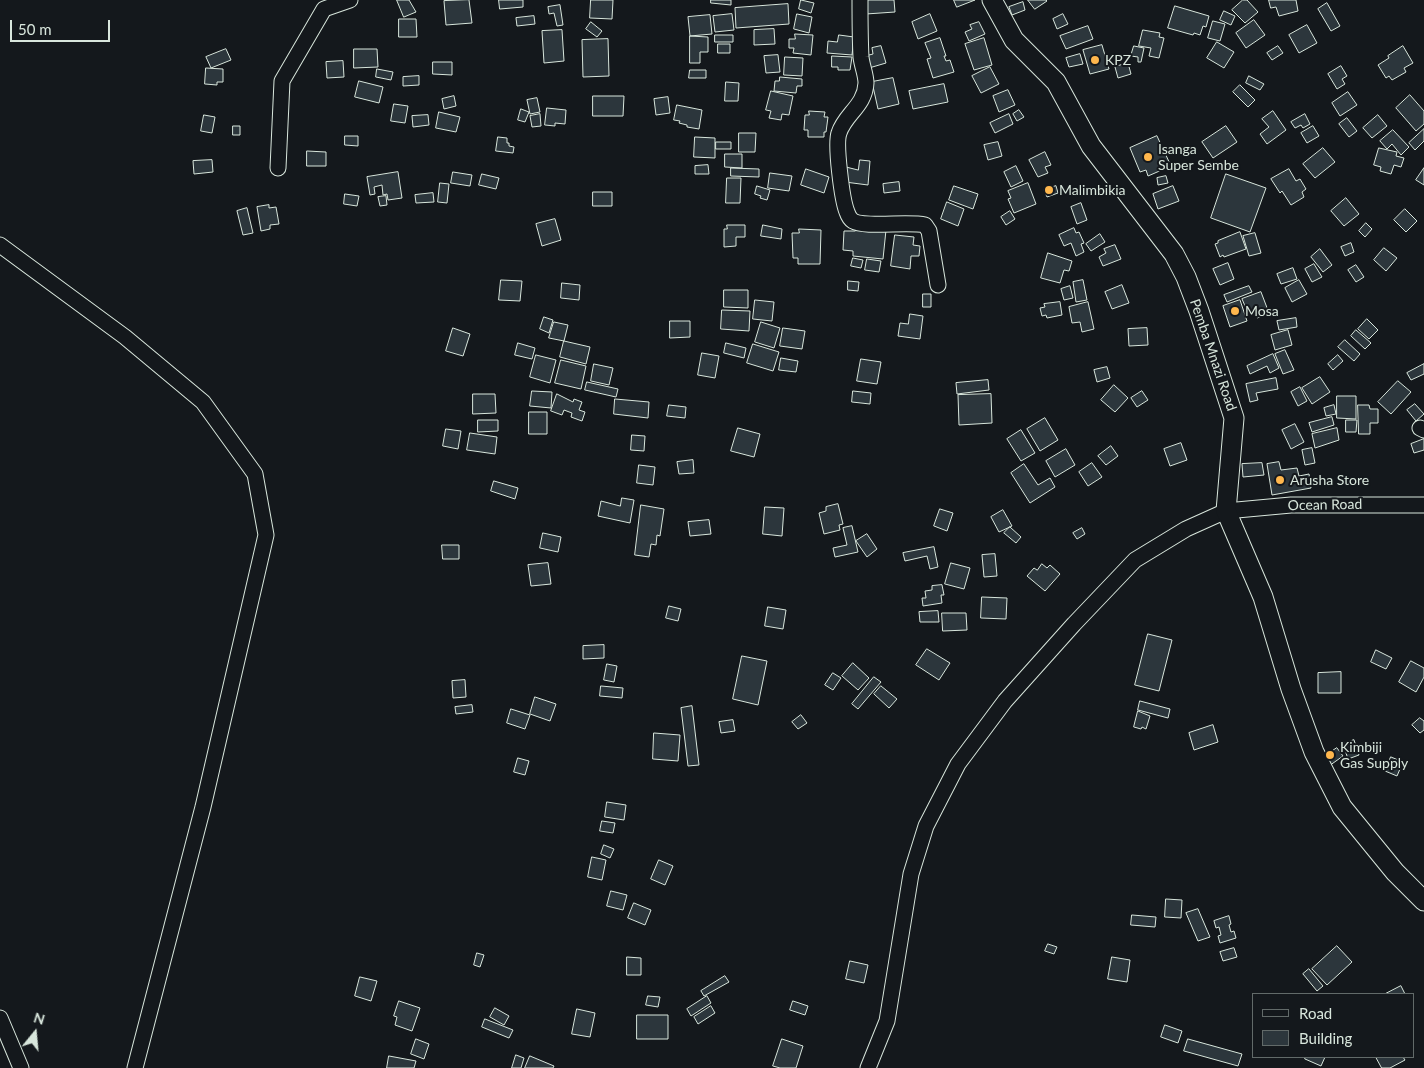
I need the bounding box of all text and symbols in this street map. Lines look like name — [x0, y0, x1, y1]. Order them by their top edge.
scale bar — [12, 10, 112, 42]
text: 50 m — [18, 20, 52, 38]
place label: KPZ — [1105, 52, 1131, 68]
marker: KPZ — [1089, 54, 1101, 66]
place label: Isanga Super Sembe — [1158, 141, 1239, 174]
marker: Isanga Super Sembe — [1142, 151, 1154, 163]
place label: Malimbikia — [1059, 182, 1126, 198]
marker: Malimbikia — [1043, 184, 1055, 196]
street label: Pemba Mnazi Road — [1186, 297, 1240, 413]
place label: Mosa — [1245, 303, 1279, 319]
marker: Mosa — [1229, 305, 1241, 317]
place label: Arusha Store — [1290, 472, 1369, 488]
marker: Arusha Store — [1274, 474, 1286, 486]
street label: Ocean Road — [1288, 496, 1362, 514]
place label: Kimbiji Gas Supply — [1340, 739, 1408, 772]
marker: Kimbiji Gas Supply — [1324, 749, 1336, 761]
legend — [1252, 993, 1414, 1058]
text: Road — [1299, 1004, 1332, 1022]
north arrow — [10, 1008, 60, 1058]
text: N — [32, 1008, 47, 1028]
text: Building — [1299, 1029, 1352, 1047]

